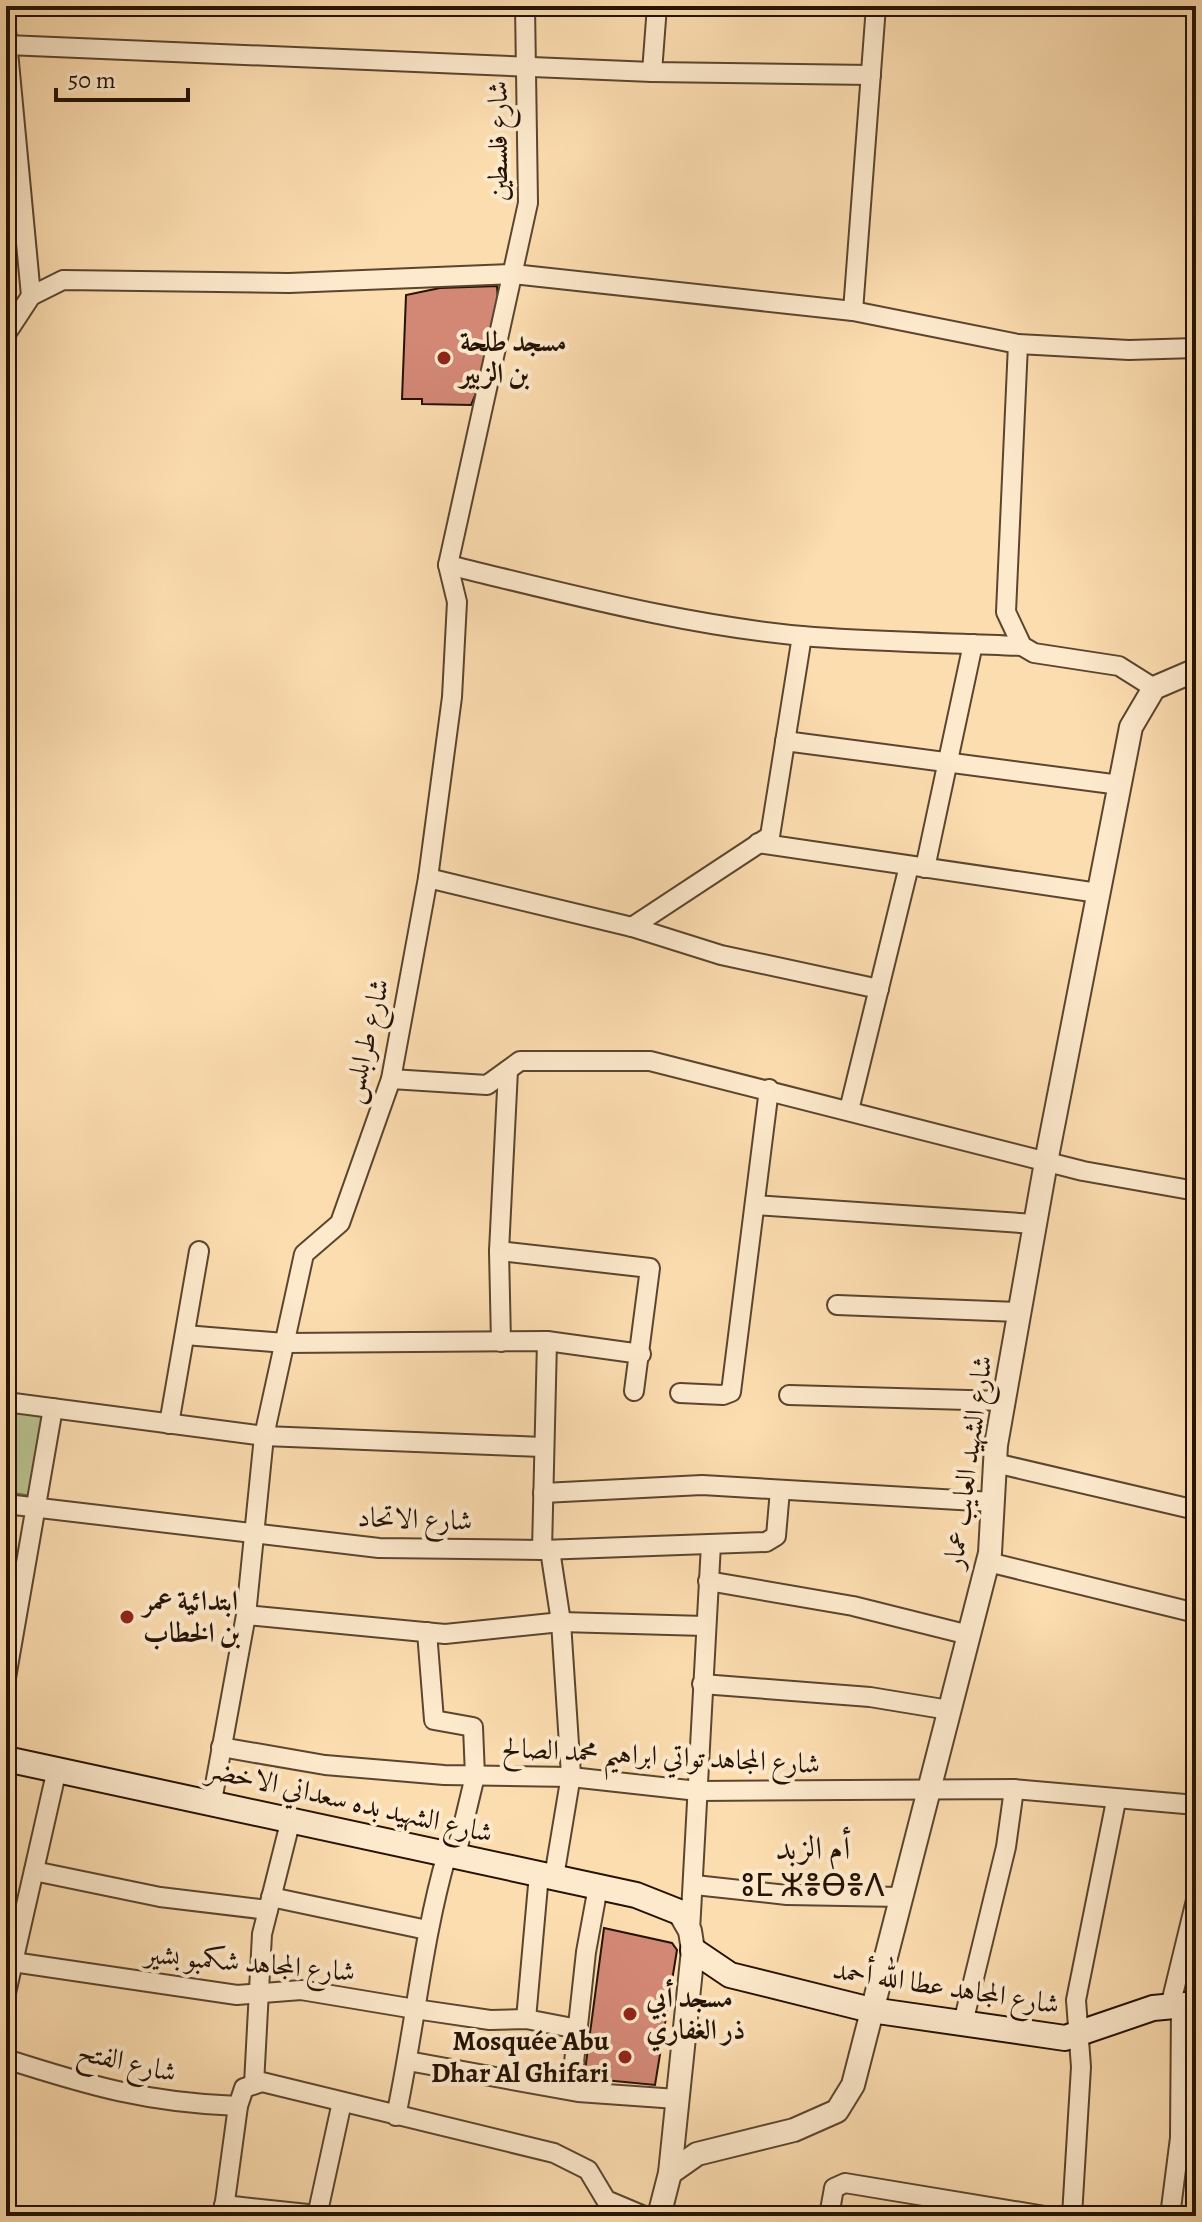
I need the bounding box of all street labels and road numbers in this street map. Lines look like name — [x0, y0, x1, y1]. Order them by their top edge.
street label: شارع فلسطين — [479, 81, 521, 201]
street label: شارع طرابلس — [333, 975, 403, 1108]
street label: شارع الشهيد العايب عمار — [934, 1353, 1006, 1574]
street label: شارع الاتحاد — [357, 1498, 473, 1544]
street label: شارع المجاهد تواتي ابراهيم محمد الصالح — [501, 1729, 821, 1791]
street label: شارع الشهيد بده سعداني الاخضر — [200, 1749, 497, 1856]
street label: شارع المجاهد شكمبو بشير — [140, 1935, 357, 1995]
street label: شارع المجاهد عطا الله أحمد — [829, 1947, 1063, 2028]
street label: شارع الفتح — [73, 2032, 180, 2097]

